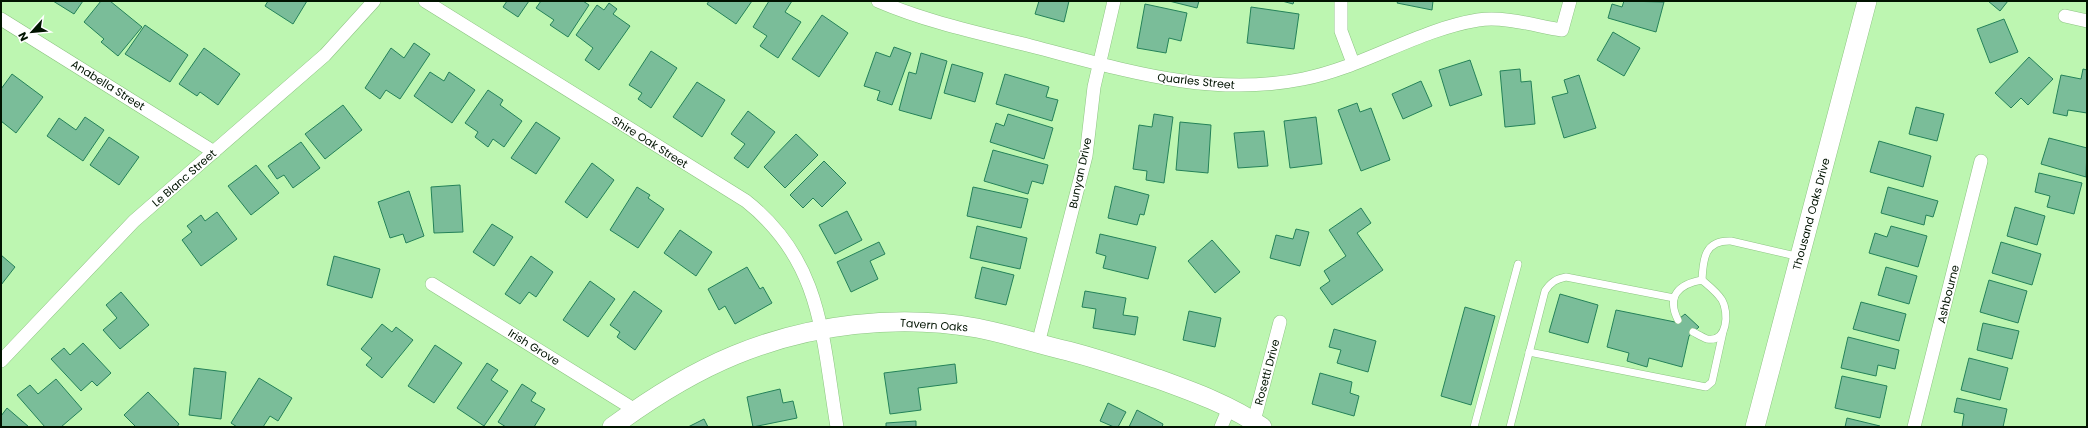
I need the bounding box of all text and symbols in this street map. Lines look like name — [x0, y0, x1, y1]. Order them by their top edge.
north arrow — [12, 12, 52, 52]
text: N — [14, 29, 32, 44]
street label: Anabella Street — [68, 56, 148, 114]
street label: Quarles Street — [1157, 69, 1235, 93]
street label: Shire Oak Street — [609, 112, 691, 172]
street label: Bunyan Drive — [1065, 136, 1095, 210]
street label: Le Blanc Street — [148, 146, 220, 210]
street label: Thousand Oaks Drive — [1788, 156, 1834, 272]
street label: Ashbourne — [1933, 263, 1963, 325]
street label: Tavern Oaks — [900, 315, 969, 335]
street label: Irish Grove — [505, 325, 563, 369]
street label: Rosetti Drive — [1251, 337, 1284, 407]

